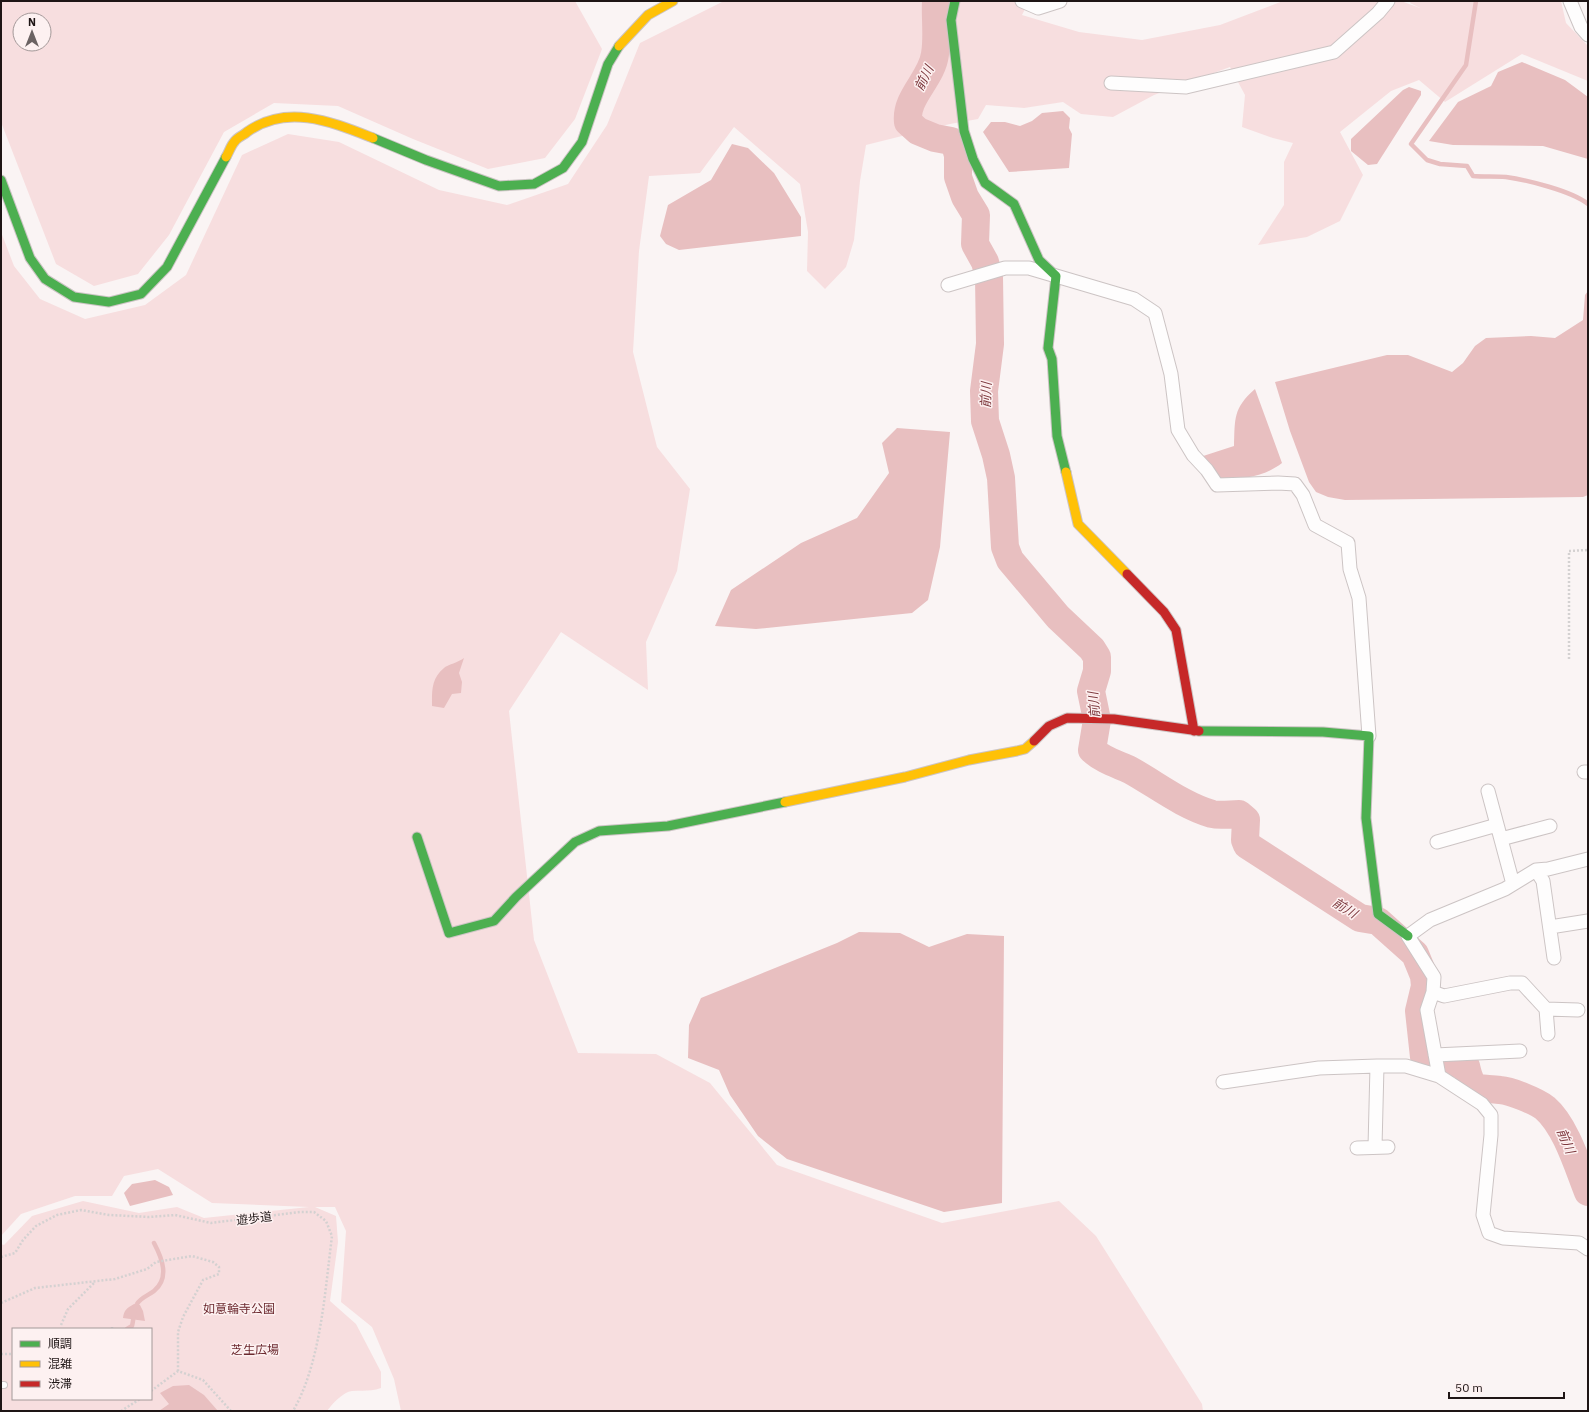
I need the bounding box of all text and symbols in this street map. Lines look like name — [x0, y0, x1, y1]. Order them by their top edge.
north arrow — [12, 12, 52, 52]
text: N — [28, 15, 36, 29]
water label: 前川 — [911, 61, 938, 93]
water label: 前川 — [977, 380, 995, 408]
water label: 前川 — [1084, 689, 1104, 719]
water label: 前川 — [1329, 894, 1362, 923]
water label: 前川 — [1553, 1126, 1580, 1158]
street label: 遊歩道 — [235, 1208, 273, 1228]
park label: 如意輪寺公園 — [203, 1301, 275, 1316]
legend — [12, 1328, 152, 1400]
text: 順調 — [48, 1336, 72, 1351]
park label: 芝生広場 — [231, 1342, 279, 1357]
text: 混雑 — [48, 1356, 72, 1371]
scale bar — [1449, 1374, 1564, 1400]
text: 渋滞 — [48, 1376, 72, 1391]
text: 50 m — [1455, 1380, 1483, 1395]

